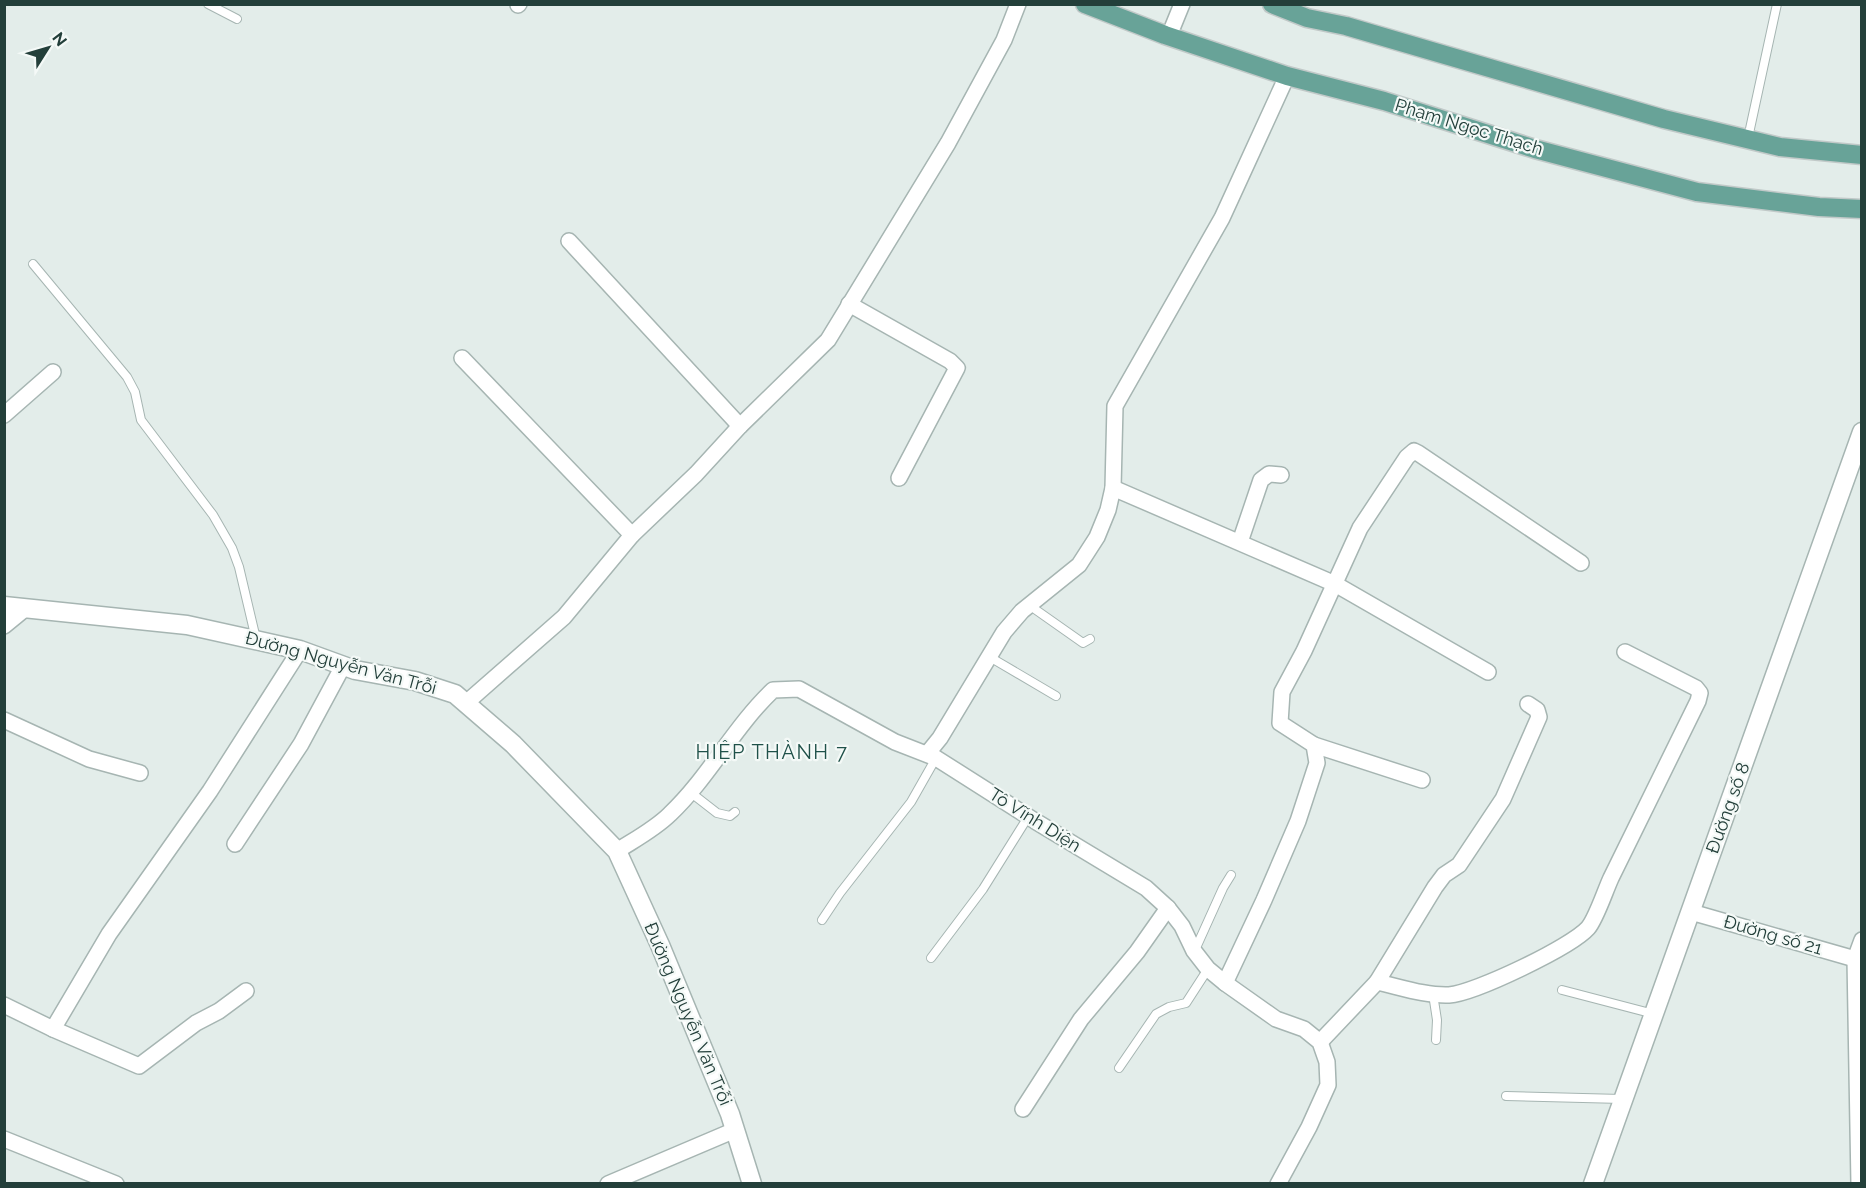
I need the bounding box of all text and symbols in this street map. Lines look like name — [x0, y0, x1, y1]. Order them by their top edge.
north arrow — [18, 18, 78, 78]
text: N — [48, 29, 71, 50]
street label: Phạm Ngọc Thạch — [1393, 94, 1546, 159]
street label: Đường Nguyễn Văn Trỗi — [243, 627, 439, 698]
district label: HIỆP THÀNH 7 — [696, 740, 848, 764]
street label: Đường số 8 — [1701, 759, 1754, 856]
street label: Tô Vĩnh Diện — [986, 783, 1085, 856]
street label: Đường số 21 — [1721, 910, 1825, 959]
street label: Đường Nguyễn Văn Trỗi — [640, 919, 737, 1109]

